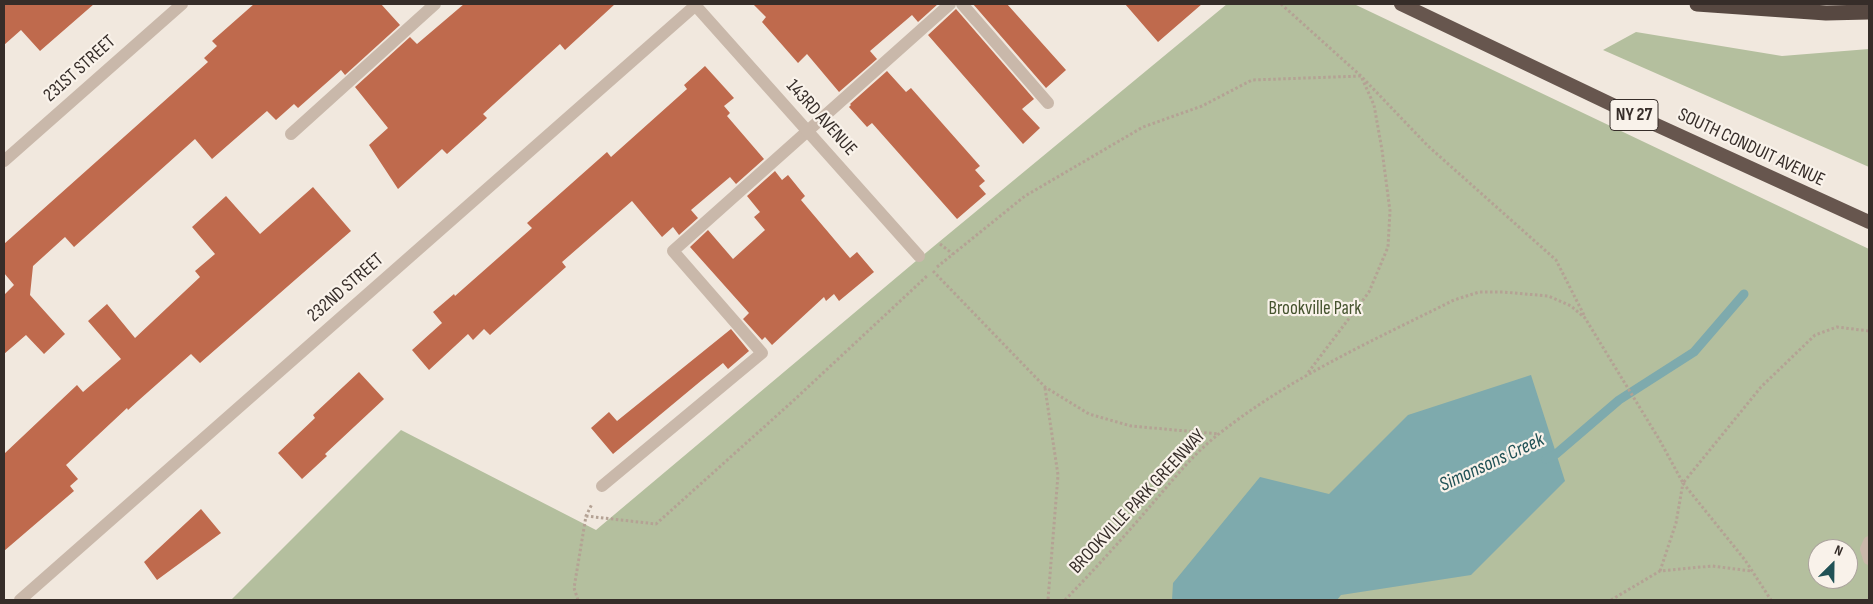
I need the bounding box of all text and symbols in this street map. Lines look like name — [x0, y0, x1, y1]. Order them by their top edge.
street label: 231ST STREET — [39, 31, 121, 107]
street label: 143RD AVENUE — [781, 75, 861, 161]
road number: NY 27 — [1610, 100, 1658, 130]
street label: SOUTH CONDUIT AVENUE — [1674, 104, 1828, 192]
street label: 232ND STREET — [303, 249, 389, 327]
park label: Brookville Park — [1268, 298, 1362, 320]
street label: BROOKVILLE PARK GREENWAY — [1065, 425, 1211, 579]
water label: Simonsons Creek — [1436, 428, 1548, 498]
north arrow — [1808, 539, 1858, 589]
text: N — [1832, 541, 1845, 560]

